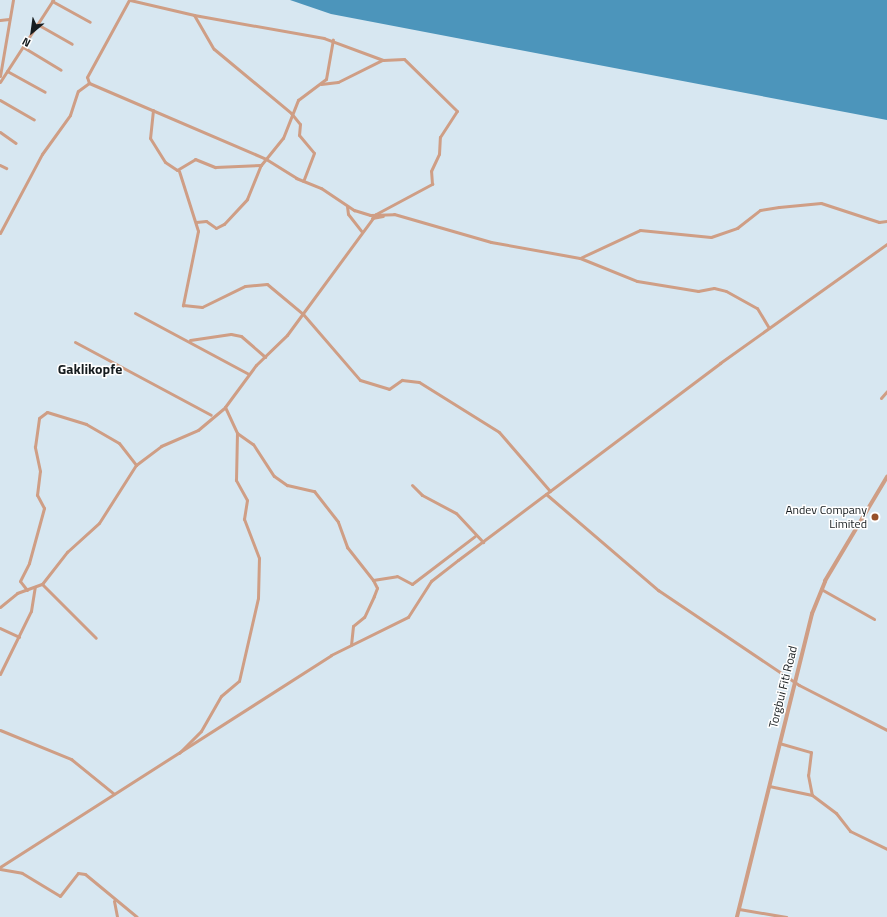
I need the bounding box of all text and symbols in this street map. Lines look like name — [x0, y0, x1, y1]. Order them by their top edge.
north arrow — [12, 12, 52, 52]
text: N — [19, 34, 33, 51]
district label: Gaklikopfe — [58, 361, 122, 377]
place label: Andev Company Limited — [785, 503, 867, 531]
marker: Andev Company Limited — [870, 512, 880, 522]
street label: Torgbui Fiti Road — [766, 644, 800, 730]

